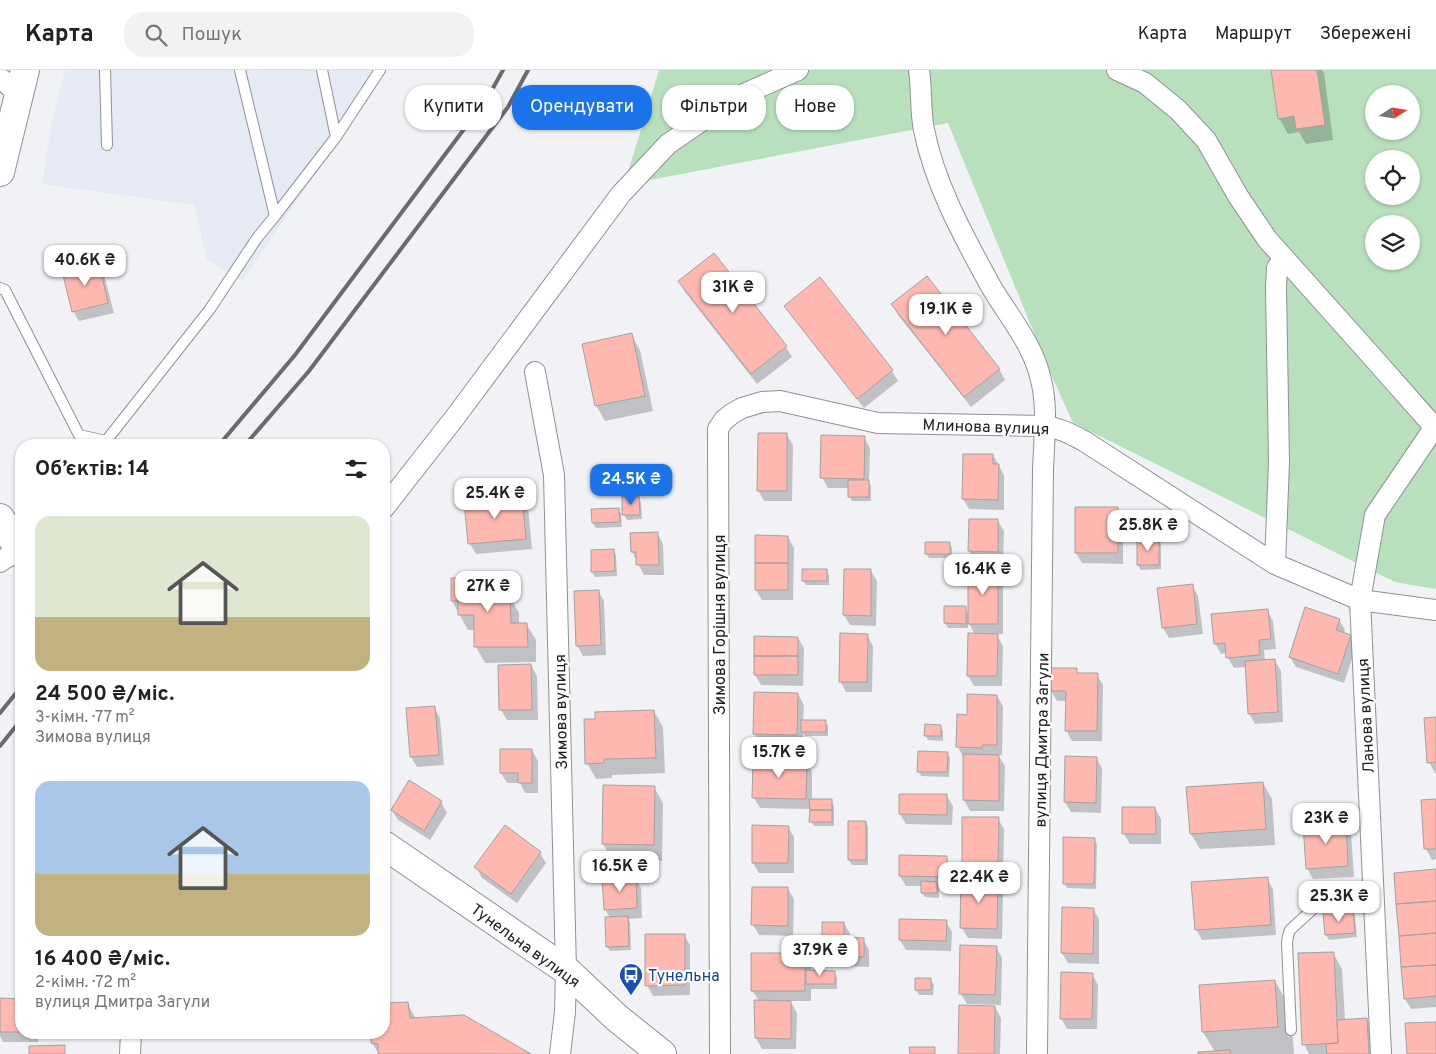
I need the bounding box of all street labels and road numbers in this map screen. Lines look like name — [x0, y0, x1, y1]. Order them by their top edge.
street label: Млинова вулиця — [922, 416, 1050, 440]
street label: Зимова Горішня вулиця — [711, 535, 731, 715]
street label: вулиця Дмитра Загули — [1031, 652, 1055, 828]
street label: Зимова вулиця — [551, 654, 573, 770]
street label: Ланова вулиця — [1354, 658, 1380, 774]
street label: Тунельна вулиця — [466, 900, 583, 993]

